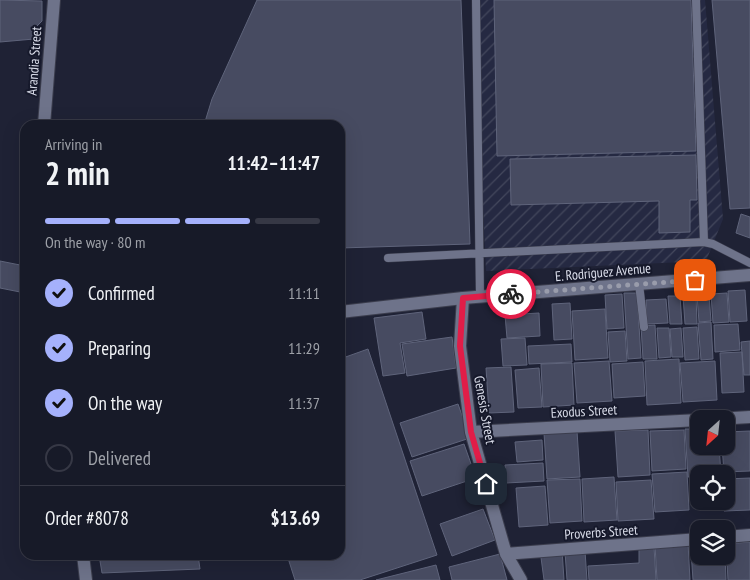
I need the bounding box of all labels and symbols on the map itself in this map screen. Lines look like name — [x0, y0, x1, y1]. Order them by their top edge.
street label: Arandia Street — [23, 26, 45, 96]
street label: E. Rodriguez Avenue — [554, 259, 652, 285]
pin — [674, 259, 716, 301]
courier — [486, 269, 536, 319]
street label: Genesis Street — [470, 374, 500, 446]
street label: Exodus Street — [550, 400, 618, 422]
north arrow — [690, 410, 735, 455]
pin — [465, 463, 507, 505]
street label: Proverbs Street — [564, 520, 638, 544]

